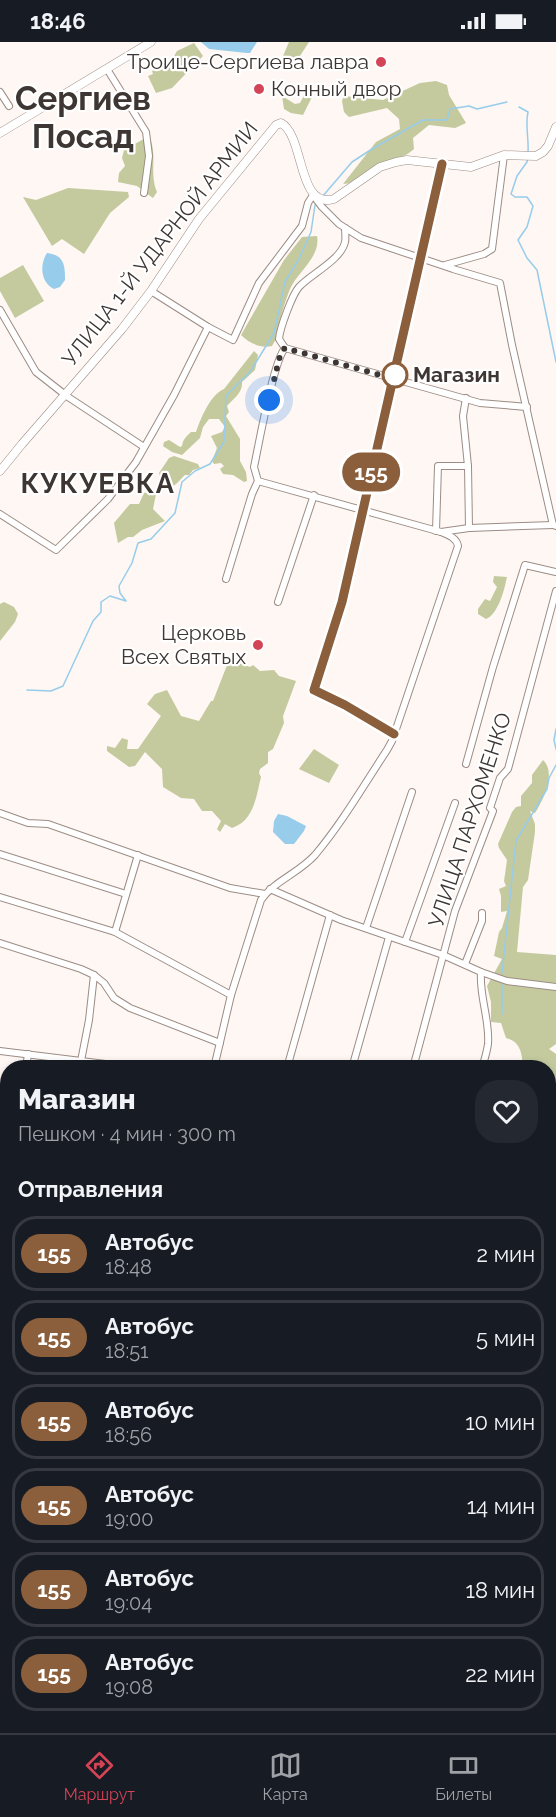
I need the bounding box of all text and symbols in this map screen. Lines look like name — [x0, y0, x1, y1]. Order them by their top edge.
text: 18:46 — [30, 8, 86, 34]
place label: Троице-Сергиева лавра — [127, 49, 369, 74]
marker: Троице-Сергиева лавра — [374, 55, 388, 69]
place label: Конный двор — [271, 76, 402, 101]
district label: Сергиев Посад — [15, 79, 151, 156]
marker: Конный двор — [252, 82, 266, 96]
street label: УЛИЦА 1-Й УДАРНОЙ АРМИИ — [57, 117, 263, 371]
marker: Магазин — [382, 362, 408, 388]
place label: Магазин — [413, 362, 500, 387]
your location — [254, 385, 284, 415]
line badge: 155 — [336, 452, 406, 492]
text: 155 — [354, 460, 388, 485]
district label: КУКУЕВКА — [21, 468, 175, 499]
place label: Церковь Всех Святых — [121, 620, 246, 669]
marker: Церковь Всех Святых — [251, 638, 265, 652]
street label: УЛИЦА ПАРХОМЕНКО — [423, 709, 516, 930]
button: heart — [475, 1080, 538, 1143]
text: Магазин — [18, 1083, 136, 1116]
text: Пешком · 4 мин · 300 m — [18, 1122, 236, 1146]
text: Отправления — [18, 1176, 163, 1202]
text: Автобус — [105, 1229, 194, 1255]
text: 155 — [37, 1241, 71, 1266]
text: 2 мин — [477, 1241, 535, 1267]
text: 18:48 — [105, 1255, 152, 1279]
text: Автобус — [105, 1313, 194, 1339]
text: 155 — [37, 1325, 71, 1350]
text: 5 мин — [476, 1325, 535, 1351]
text: 18:51 — [105, 1339, 149, 1363]
text: Автобус — [105, 1397, 194, 1423]
text: 155 — [37, 1409, 71, 1434]
text: 10 мин — [465, 1409, 535, 1435]
text: 18:56 — [105, 1423, 152, 1447]
text: Автобус — [105, 1481, 194, 1507]
text: 155 — [37, 1493, 71, 1518]
text: 14 мин — [467, 1493, 535, 1519]
text: 19:00 — [105, 1507, 154, 1531]
text: Автобус — [105, 1565, 194, 1591]
text: 155 — [37, 1577, 71, 1602]
text: 18 мин — [466, 1577, 535, 1603]
text: 19:04 — [105, 1591, 152, 1615]
text: Автобус — [105, 1649, 194, 1675]
text: 155 — [37, 1661, 71, 1686]
text: 22 мин — [465, 1661, 535, 1687]
text: 19:08 — [105, 1675, 153, 1699]
tab: Маршрут — [64, 1749, 135, 1804]
tab: Карта — [263, 1749, 308, 1804]
tab: Билеты — [435, 1749, 492, 1804]

